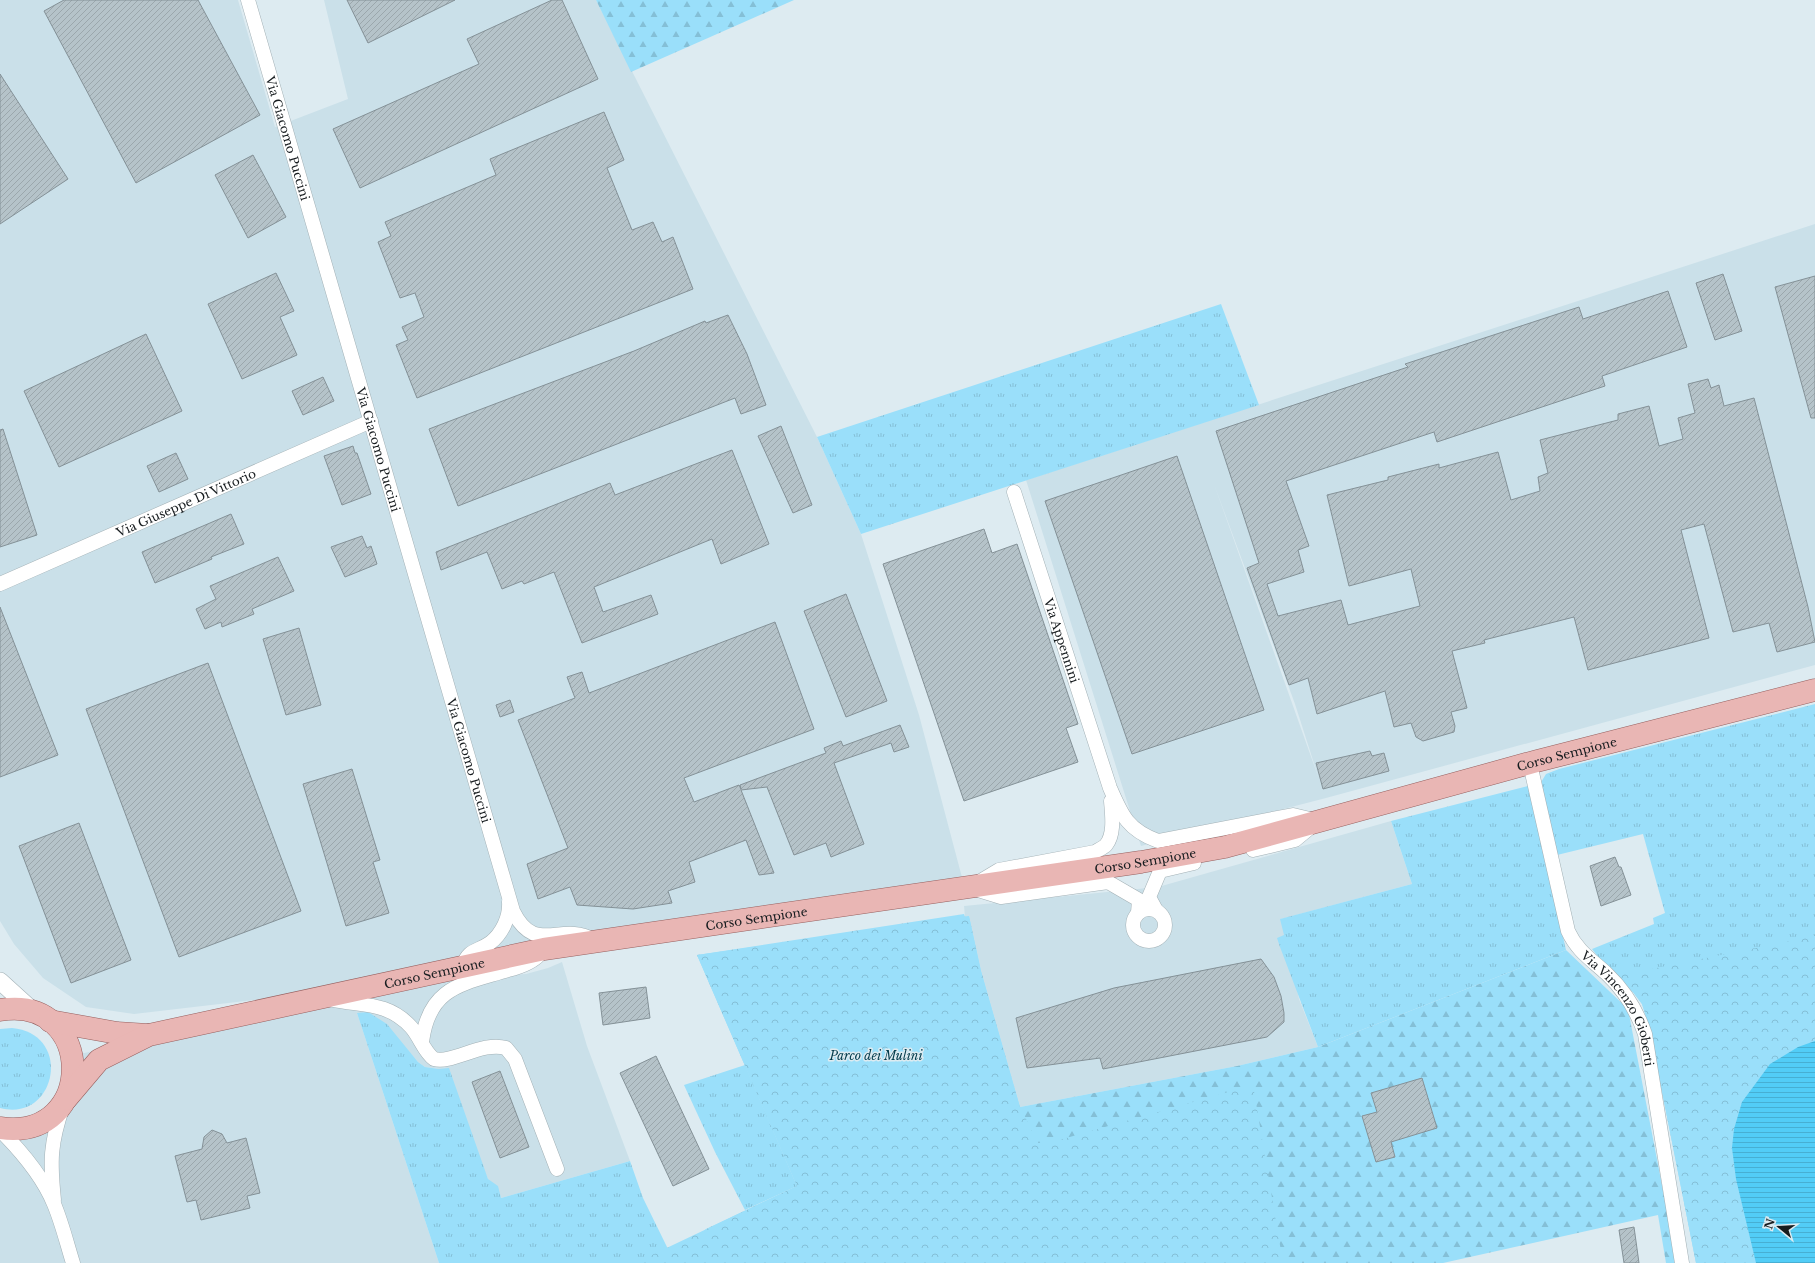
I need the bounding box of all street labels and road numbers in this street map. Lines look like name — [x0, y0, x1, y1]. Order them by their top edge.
street label: Via Giacomo Puccini — [263, 73, 313, 202]
street label: Via Giacomo Puccini — [353, 385, 404, 513]
street label: Via Giuseppe Di Vittorio — [113, 465, 258, 540]
street label: Via Appennini — [1041, 595, 1083, 685]
street label: Via Giacomo Puccini — [444, 696, 494, 824]
street label: Corso Sempione — [1515, 733, 1618, 774]
street label: Corso Sempione — [1093, 845, 1197, 876]
street label: Corso Sempione — [705, 903, 809, 933]
street label: Via Vincenzo Gioberti — [1577, 947, 1658, 1067]
street label: Corso Sempione — [383, 955, 486, 991]

